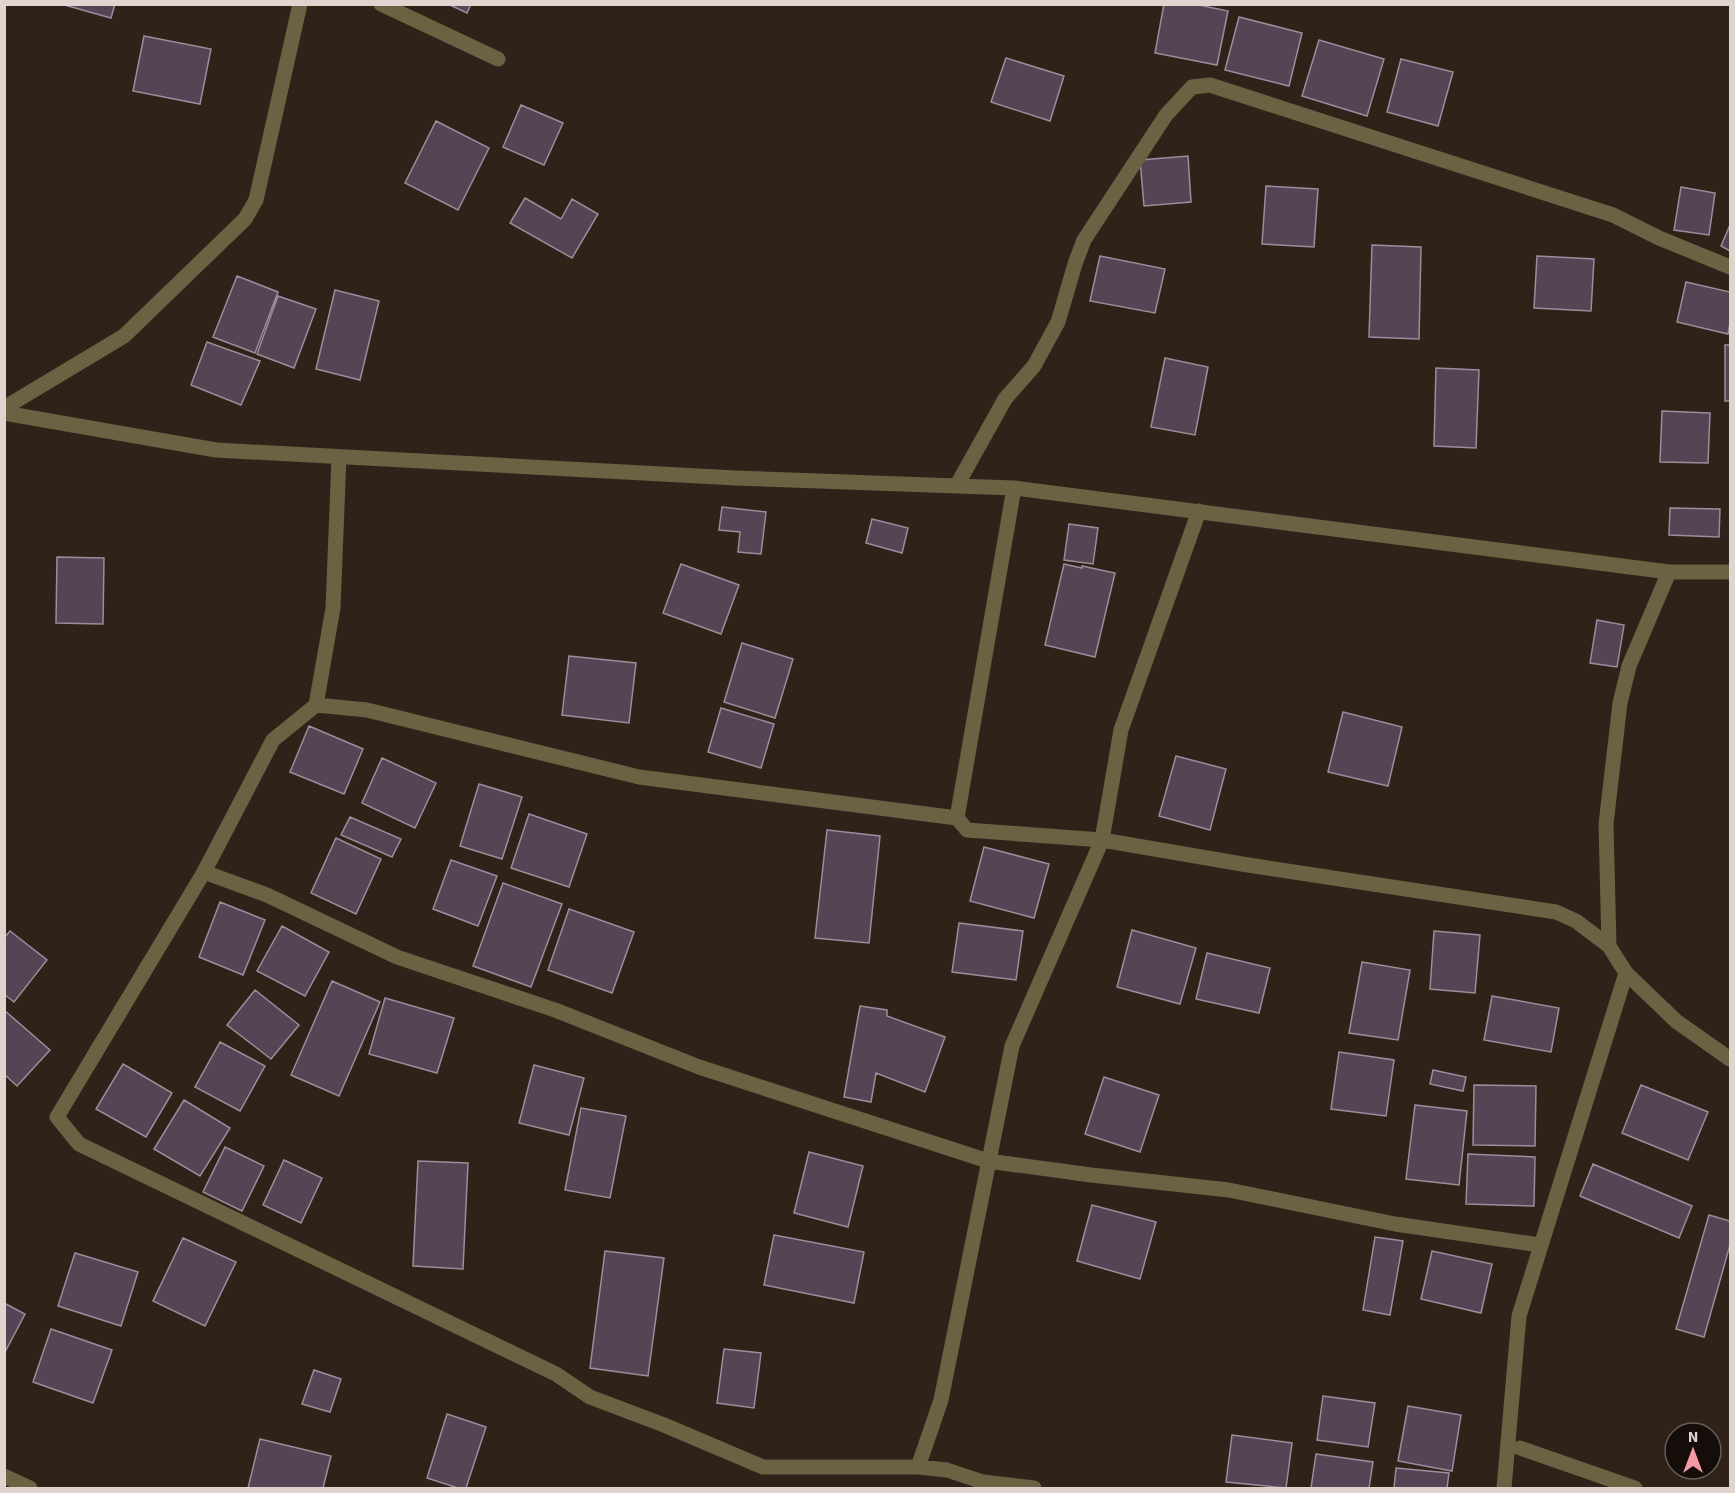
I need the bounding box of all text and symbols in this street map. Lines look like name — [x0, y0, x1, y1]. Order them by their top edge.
north arrow — [1663, 1421, 1723, 1481]
text: N — [1688, 1426, 1698, 1448]

